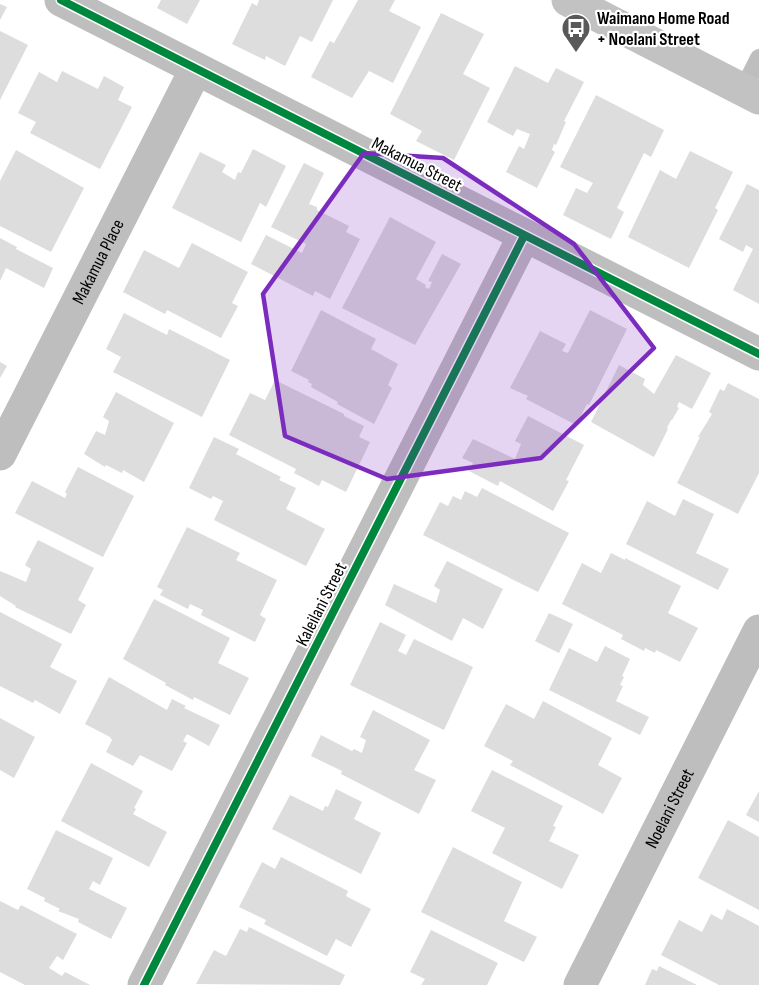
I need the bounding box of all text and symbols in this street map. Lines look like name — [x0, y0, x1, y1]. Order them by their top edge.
place label: Waimano Home Road + Noelani Street — [597, 8, 730, 50]
bus stop icon: Waimano Home Road + Noelani Street — [560, 12, 592, 54]
street label: Makamua Street — [368, 133, 466, 196]
street label: Makamua Place — [68, 216, 129, 308]
street label: Kaleilani Street — [291, 558, 352, 650]
street label: Noelani Street — [641, 765, 699, 852]

